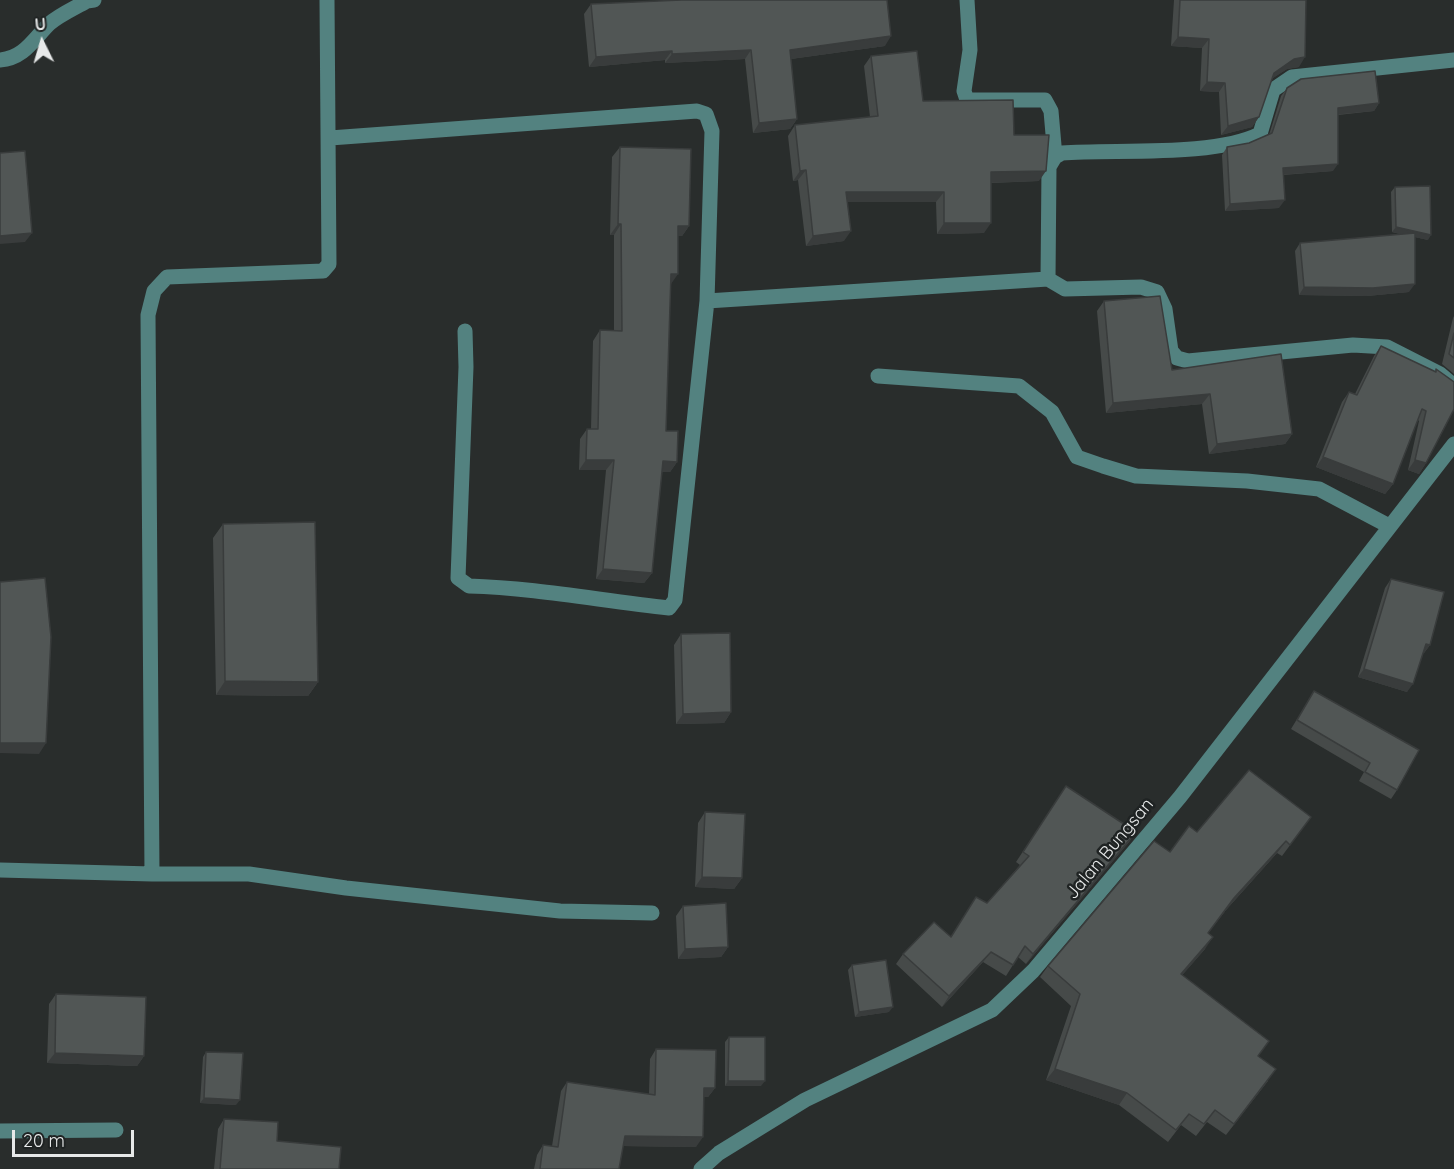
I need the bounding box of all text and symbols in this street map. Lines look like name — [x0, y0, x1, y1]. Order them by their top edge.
north arrow — [12, 12, 72, 72]
text: U — [34, 14, 47, 35]
street label: Jalan Bungsan — [1062, 794, 1158, 904]
scale bar — [15, 1118, 136, 1156]
text: 20 m — [23, 1129, 65, 1152]

